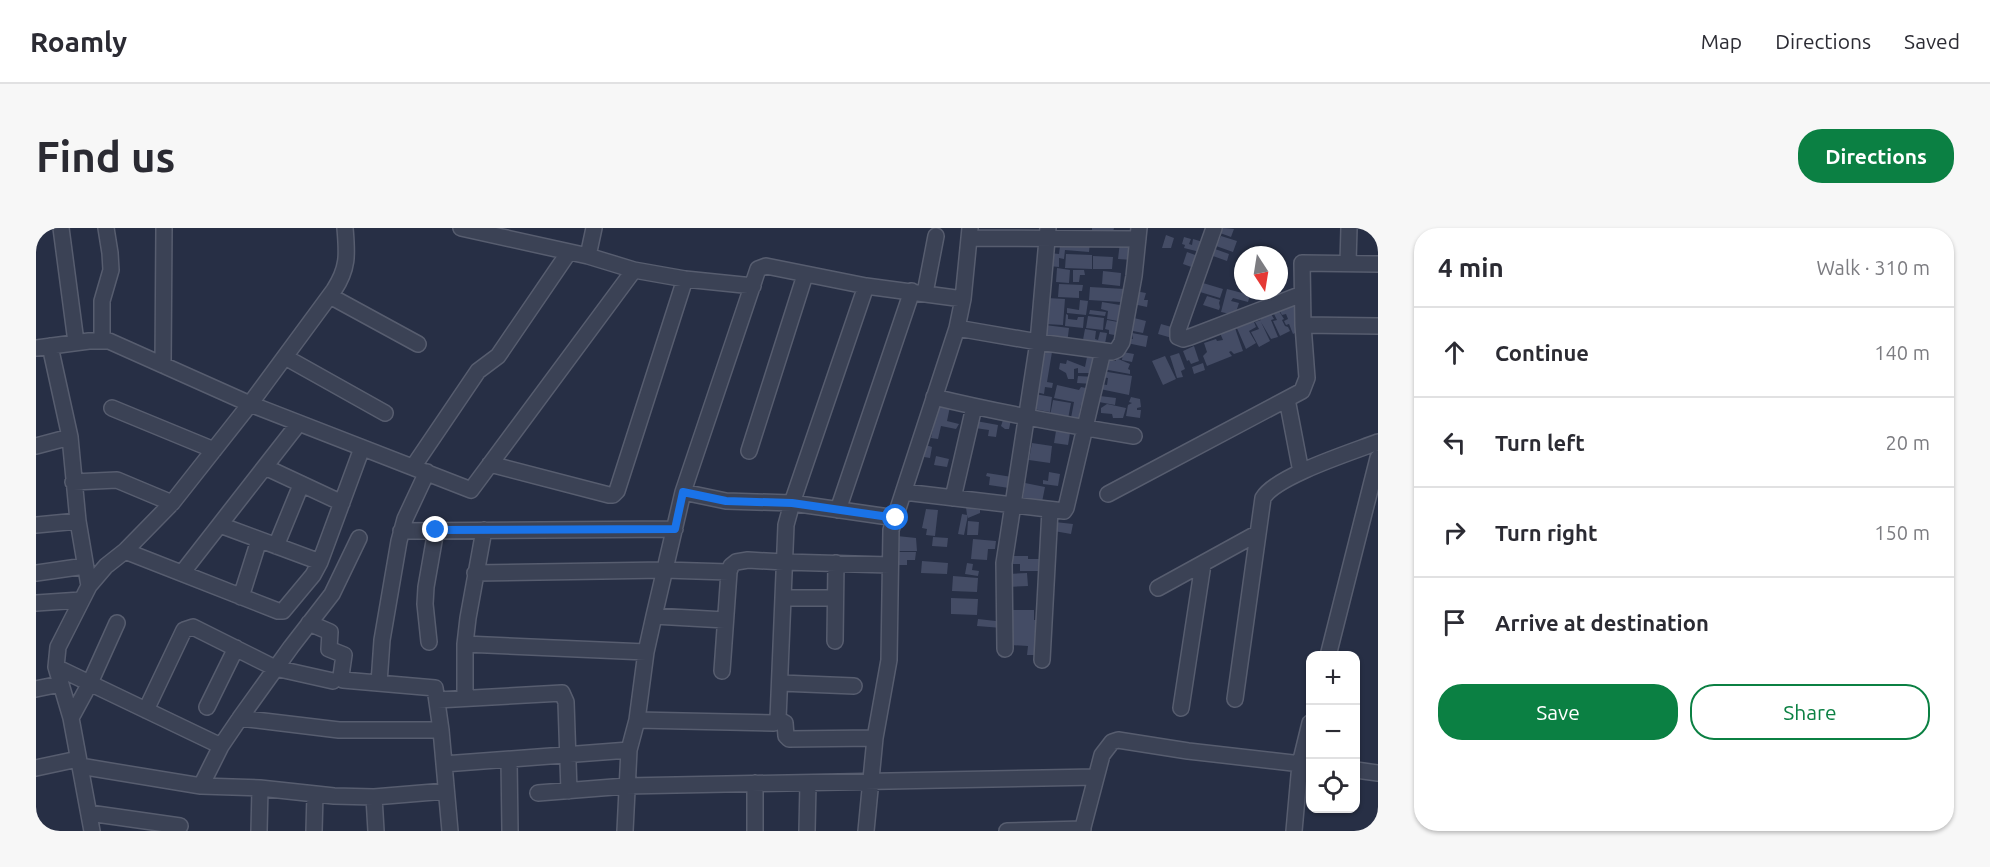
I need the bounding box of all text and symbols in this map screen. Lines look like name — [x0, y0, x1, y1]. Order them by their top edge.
text: Roamly — [30, 26, 127, 57]
text: Map — [1701, 29, 1742, 53]
text: Directions — [1775, 29, 1871, 53]
text: Saved — [1904, 29, 1960, 53]
button: Directions — [1798, 129, 1954, 183]
text: Find us — [36, 133, 175, 180]
north arrow — [1234, 246, 1288, 300]
text: 4 min — [1438, 253, 1504, 282]
text: Walk · 310 m — [1817, 256, 1930, 279]
icon: ahead — [1438, 336, 1471, 369]
text: Continue — [1495, 340, 1589, 365]
text: 140 m — [1874, 341, 1930, 364]
icon: left — [1438, 426, 1471, 459]
text: Turn left — [1495, 430, 1585, 455]
text: 20 m — [1886, 431, 1930, 454]
route start — [882, 504, 908, 530]
route end — [422, 516, 448, 542]
icon: right — [1438, 516, 1471, 549]
text: Turn right — [1495, 520, 1597, 545]
text: 150 m — [1874, 521, 1930, 544]
icon: arrive — [1438, 606, 1471, 639]
text: Arrive at destination — [1495, 610, 1709, 635]
map controls — [1306, 651, 1360, 813]
button: + — [1306, 651, 1360, 705]
button: Save — [1438, 684, 1678, 740]
button: Share — [1690, 684, 1930, 740]
button: − — [1306, 705, 1360, 759]
button: locate — [1306, 759, 1360, 813]

